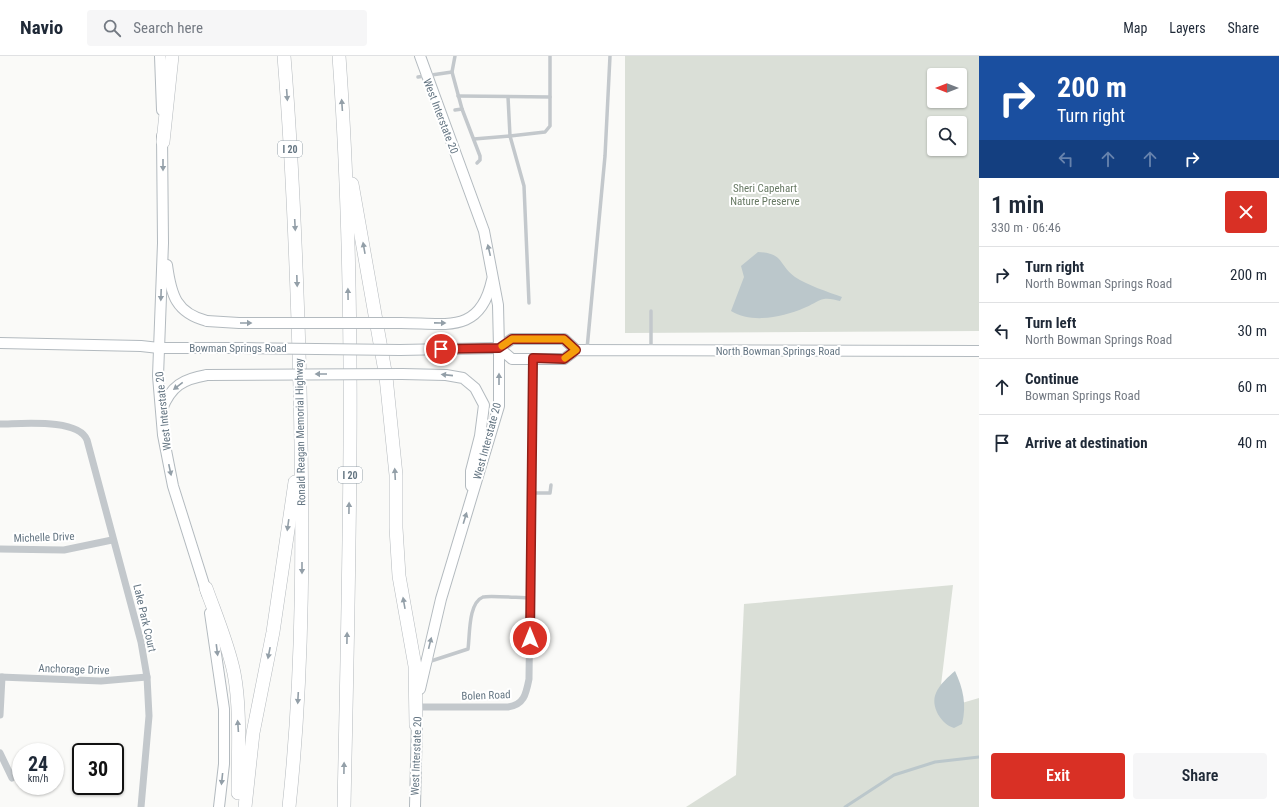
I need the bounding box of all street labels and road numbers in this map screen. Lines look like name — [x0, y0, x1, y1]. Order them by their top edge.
street label: West Interstate 20 — [420, 77, 461, 156]
road number: I 20 — [278, 141, 302, 157]
street label: Bowman Springs Road — [189, 342, 287, 355]
street label: North Bowman Springs Road — [716, 345, 840, 358]
street label: Ronald Reagan Memorial Highway — [293, 358, 308, 506]
street label: West Interstate 20 — [153, 371, 174, 451]
street label: West Interstate 20 — [471, 401, 504, 481]
road number: I 20 — [338, 467, 362, 483]
street label: Michelle Drive — [13, 530, 75, 545]
street label: Lake Park Court — [130, 583, 159, 653]
street label: Anchorage Drive — [38, 662, 110, 677]
street label: Bolen Road — [461, 688, 511, 703]
street label: West Interstate 20 — [409, 716, 424, 796]

